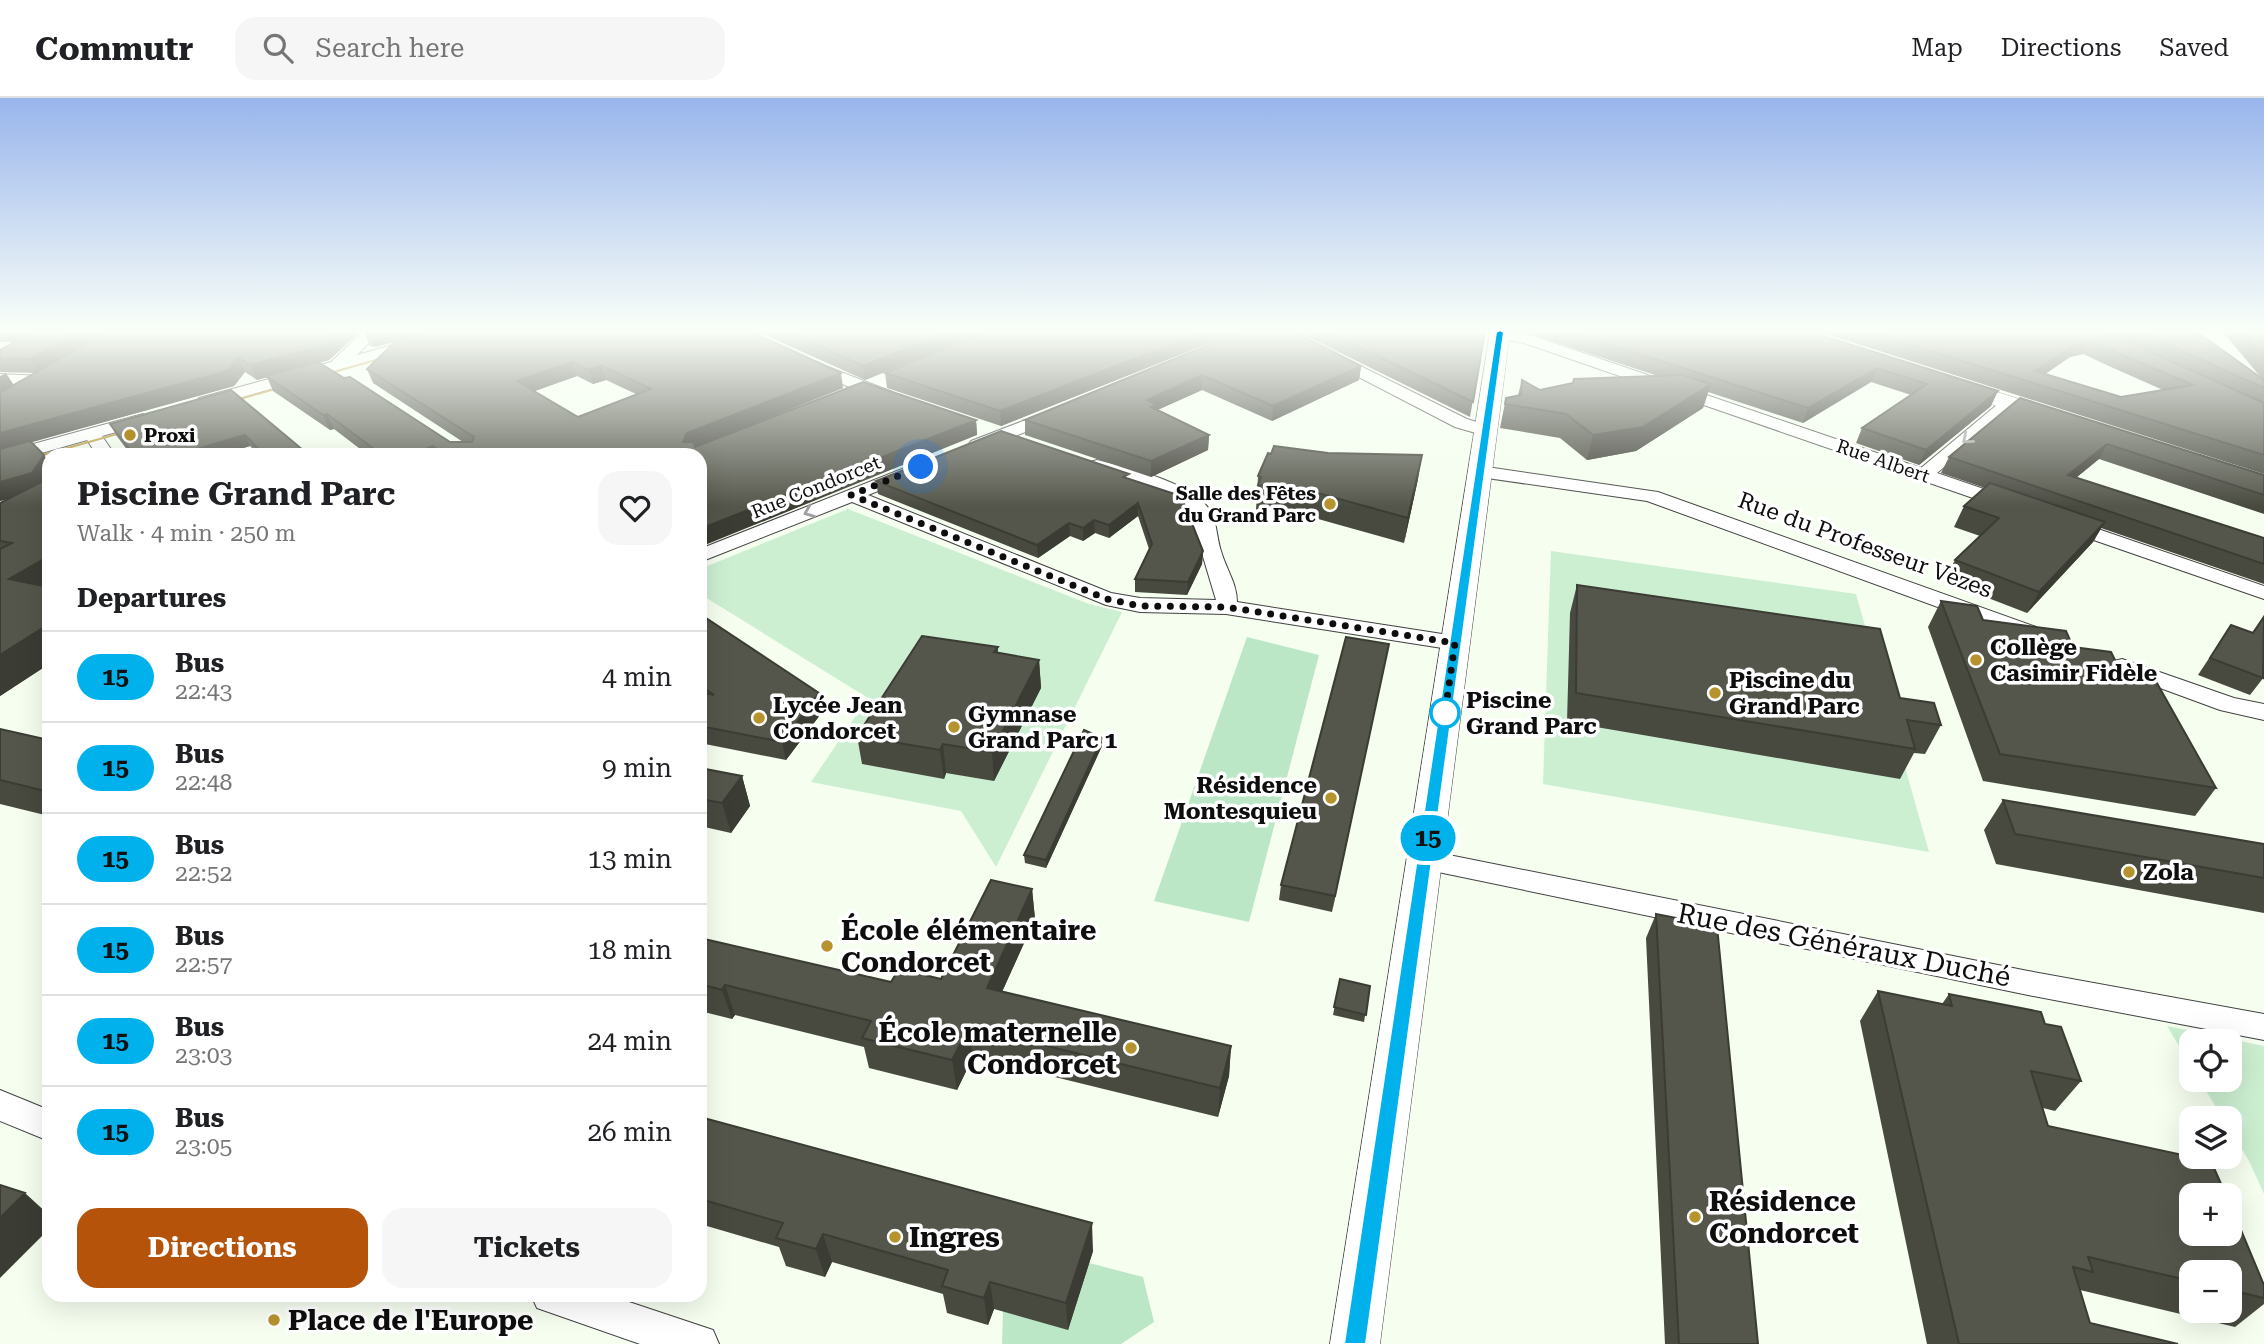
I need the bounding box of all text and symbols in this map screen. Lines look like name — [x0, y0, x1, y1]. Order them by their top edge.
search box — [235, 17, 725, 80]
text: Commutr — [35, 29, 193, 68]
icon: search — [259, 29, 297, 67]
text: Search here — [315, 33, 464, 63]
text: Map — [1911, 34, 1963, 62]
text: Directions — [2001, 34, 2121, 62]
text: Saved — [2159, 34, 2229, 62]
place label: Proxi — [144, 424, 195, 447]
marker: Proxi — [122, 427, 138, 443]
one-way arrow — [1962, 431, 1975, 443]
street label: Rue Albert — [1833, 434, 1933, 488]
your location — [903, 449, 938, 484]
street label: Rue Condorcet — [748, 451, 884, 523]
button: heart — [598, 471, 672, 545]
text: Piscine Grand Parc — [77, 474, 396, 513]
place label: Salle des Fêtes du Grand Parc — [1176, 482, 1316, 527]
street label: Rue du Professeur Vèzes — [1734, 486, 1996, 604]
marker: Salle des Fêtes du Grand Parc — [1322, 496, 1338, 512]
one-way arrow — [803, 504, 815, 518]
text: Walk · 4 min · 250 m — [77, 520, 296, 547]
text: Departures — [77, 583, 226, 613]
place label: Collège Casimir Fidèle — [1990, 634, 2157, 687]
text: Bus — [175, 648, 224, 678]
marker: Collège Casimir Fidèle — [1968, 652, 1984, 668]
text: 4 min — [602, 662, 672, 692]
text: 15 — [102, 663, 129, 691]
place label: Piscine du Grand Parc — [1729, 667, 1860, 720]
text: 22:43 — [175, 678, 232, 705]
marker: Piscine du Grand Parc — [1707, 685, 1723, 701]
place label: Piscine Grand Parc — [1466, 687, 1597, 740]
place label: Lycée Jean Condorcet — [773, 692, 903, 745]
marker: Piscine Grand Parc — [1430, 698, 1460, 728]
place label: Gymnase Grand Parc 1 — [968, 701, 1118, 754]
marker: Lycée Jean Condorcet — [751, 710, 767, 726]
marker: Gymnase Grand Parc 1 — [946, 719, 962, 735]
text: Bus — [175, 739, 224, 769]
text: 9 min — [602, 753, 672, 783]
text: 15 — [102, 754, 129, 782]
text: 22:48 — [175, 769, 232, 796]
place label: Résidence Montesquieu — [1164, 772, 1317, 825]
marker: Résidence Montesquieu — [1323, 790, 1339, 806]
line badge: 15 — [1396, 815, 1460, 861]
text: 15 — [1415, 824, 1441, 852]
text: Bus — [175, 830, 224, 860]
text: 13 min — [588, 844, 672, 874]
text: 15 — [102, 845, 129, 873]
place label: Zola — [2143, 859, 2194, 886]
text: 22:52 — [175, 860, 232, 887]
marker: Zola — [2121, 864, 2137, 880]
street label: Rue des Généraux Duché — [1674, 896, 2014, 994]
place label: École élémentaire Condorcet — [841, 913, 1096, 979]
text: Bus — [175, 921, 224, 951]
text: 18 min — [588, 935, 672, 965]
text: 15 — [102, 936, 129, 964]
marker: École élémentaire Condorcet — [819, 938, 835, 954]
text: 22:57 — [175, 951, 232, 978]
text: Bus — [175, 1012, 224, 1042]
place label: École maternelle Condorcet — [878, 1015, 1117, 1081]
text: 24 min — [588, 1026, 672, 1056]
text: 15 — [102, 1027, 129, 1055]
map controls — [2179, 1029, 2242, 1323]
button: locate — [2179, 1029, 2242, 1092]
marker: École maternelle Condorcet — [1123, 1040, 1139, 1056]
text: 23:03 — [175, 1042, 232, 1069]
text: Bus — [175, 1103, 224, 1133]
button: layers — [2179, 1106, 2242, 1169]
text: 26 min — [588, 1117, 672, 1147]
text: 15 — [102, 1118, 129, 1146]
text: 23:05 — [175, 1133, 232, 1160]
button: + — [2179, 1183, 2242, 1246]
place label: Résidence Condorcet — [1709, 1185, 1859, 1250]
button: Directions — [77, 1208, 368, 1288]
button: Tickets — [382, 1208, 672, 1288]
marker: Résidence Condorcet — [1687, 1209, 1703, 1225]
place label: Ingres — [909, 1221, 1000, 1254]
marker: Ingres — [887, 1229, 903, 1245]
button: − — [2179, 1260, 2242, 1323]
place label: Place de l'Europe — [288, 1304, 534, 1337]
marker: Place de l'Europe — [266, 1312, 282, 1328]

